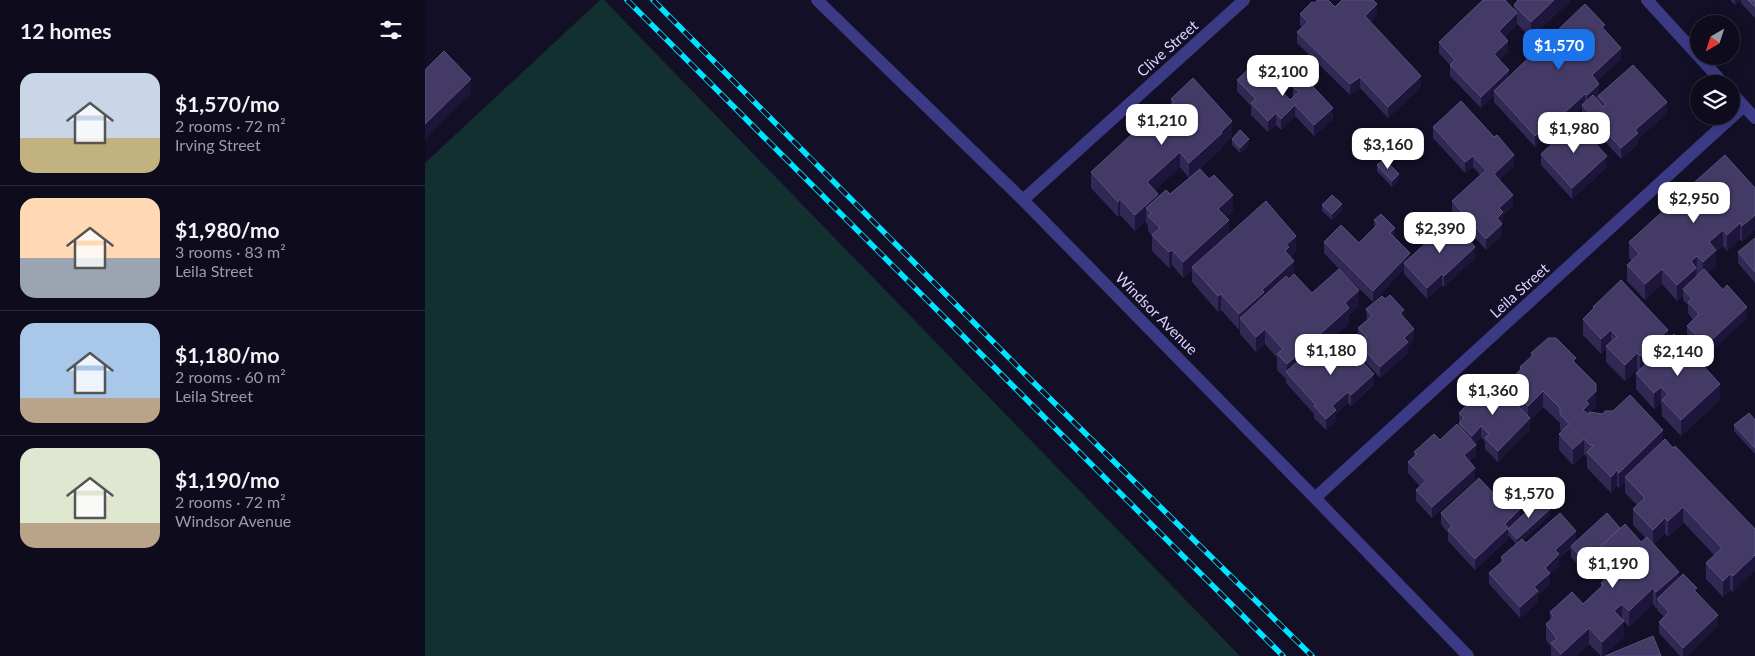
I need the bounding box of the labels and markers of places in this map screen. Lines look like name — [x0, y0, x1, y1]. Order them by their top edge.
pin: $1,570 — [1518, 28, 1600, 71]
pin: $2,100 — [1242, 54, 1324, 97]
pin: $1,210 — [1121, 104, 1203, 146]
pin: $1,980 — [1533, 112, 1615, 154]
pin: $3,160 — [1347, 128, 1429, 170]
pin: $2,950 — [1653, 182, 1735, 224]
pin: $2,390 — [1399, 212, 1481, 254]
pin: $1,180 — [1290, 334, 1372, 376]
pin: $2,140 — [1637, 334, 1719, 377]
pin: $1,360 — [1452, 374, 1534, 416]
pin: $1,570 — [1488, 476, 1570, 519]
pin: $1,190 — [1572, 546, 1654, 589]

